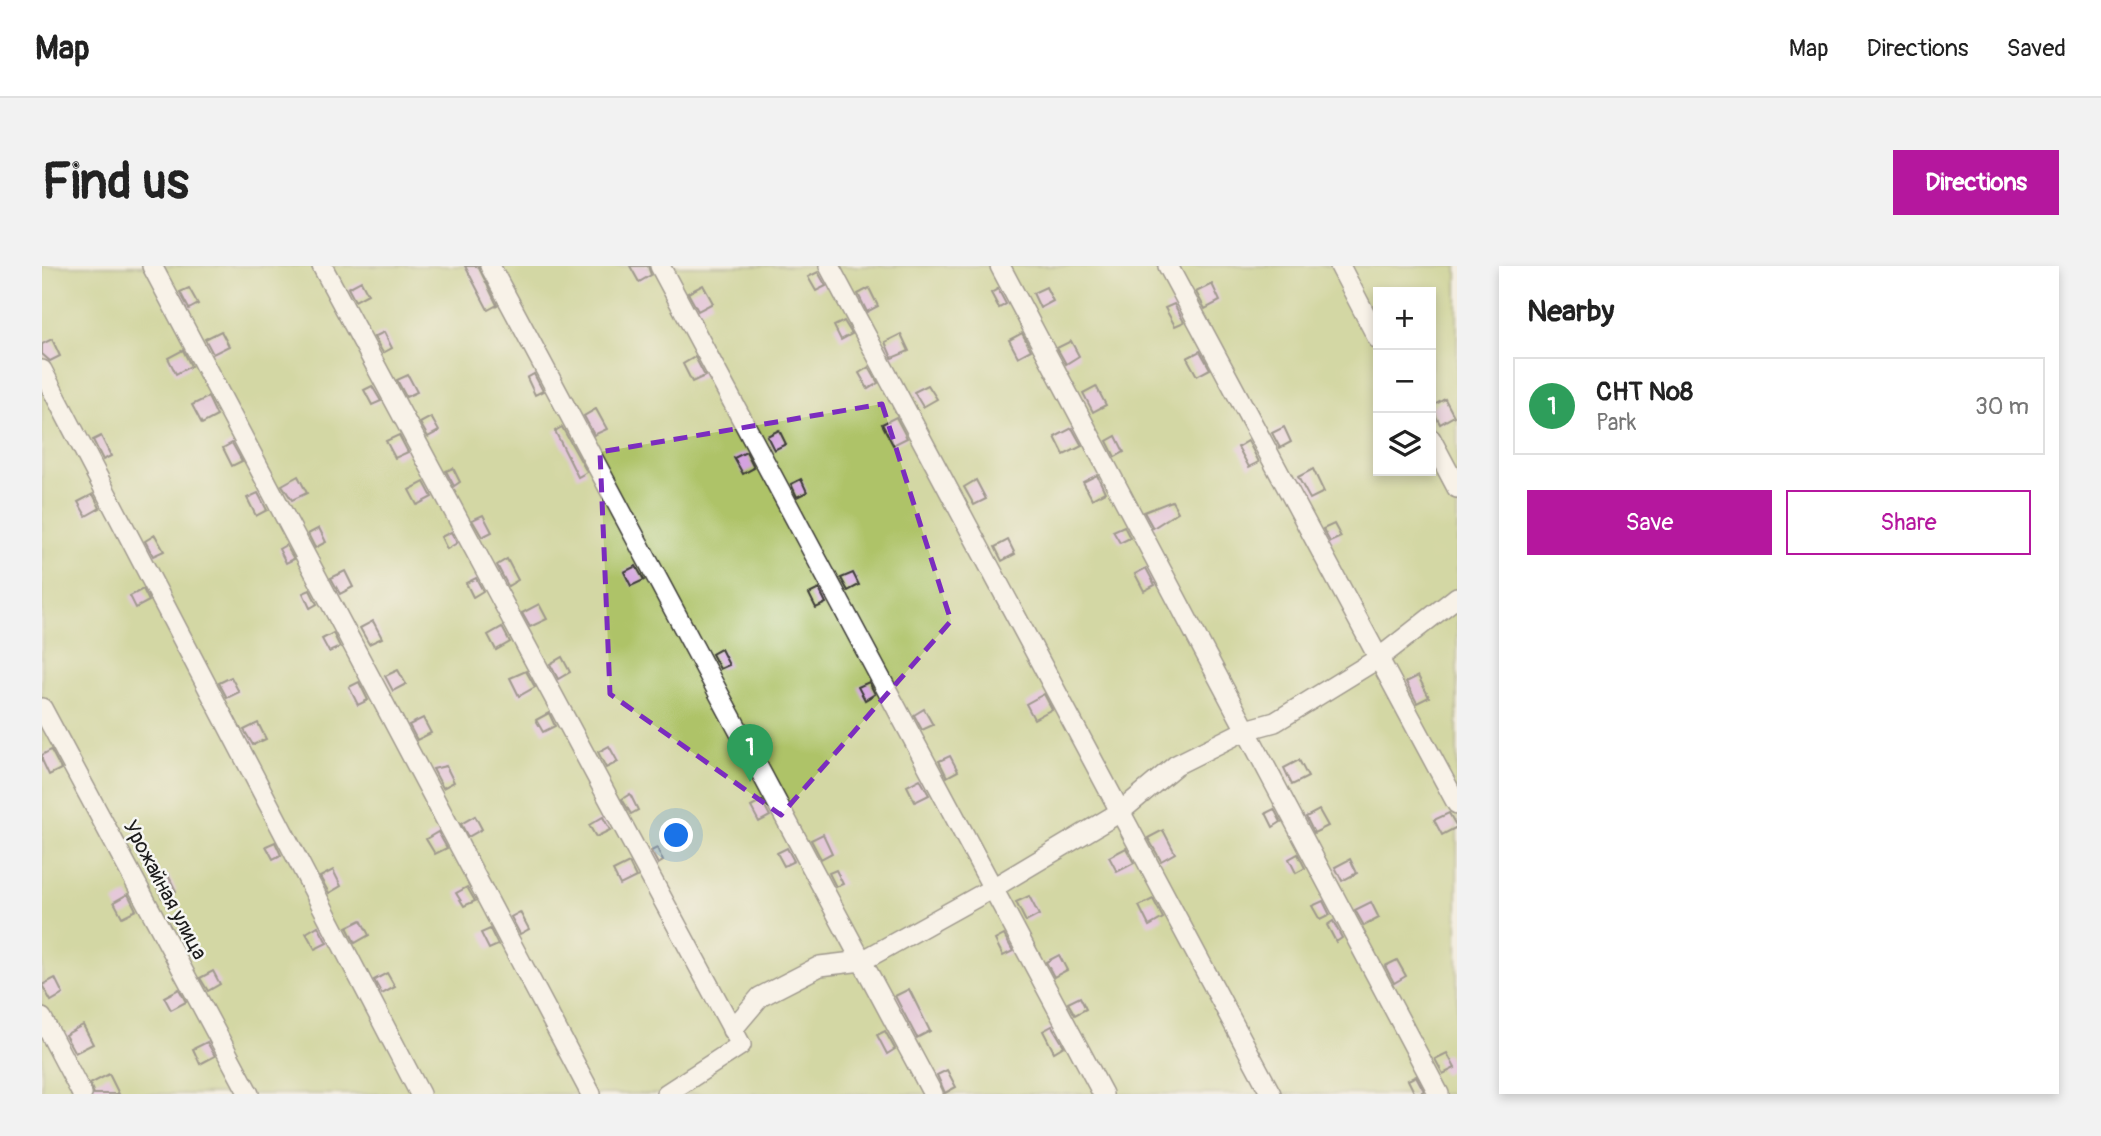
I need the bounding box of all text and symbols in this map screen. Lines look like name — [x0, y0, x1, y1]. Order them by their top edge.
text: Map — [35, 28, 90, 69]
text: Map — [1789, 34, 1829, 63]
text: Directions — [1867, 34, 1968, 63]
text: Saved — [2006, 34, 2066, 63]
button: Directions — [1893, 150, 2059, 215]
text: Find us — [42, 152, 189, 213]
map controls — [1373, 287, 1436, 476]
button: + — [1373, 287, 1436, 350]
text: Nearby — [1527, 293, 1614, 330]
button: − — [1373, 350, 1436, 413]
text: СНТ №8 — [1596, 376, 1693, 408]
text: 1 — [1548, 392, 1557, 421]
text: 30 m — [1975, 392, 2029, 421]
text: Park — [1596, 408, 1636, 437]
button: layers — [1373, 413, 1436, 476]
button: Save — [1527, 490, 1772, 555]
button: Share — [1786, 490, 2031, 555]
pin: 1 — [727, 724, 773, 782]
street label: Урожайная улица — [117, 816, 213, 964]
your location — [659, 818, 693, 852]

